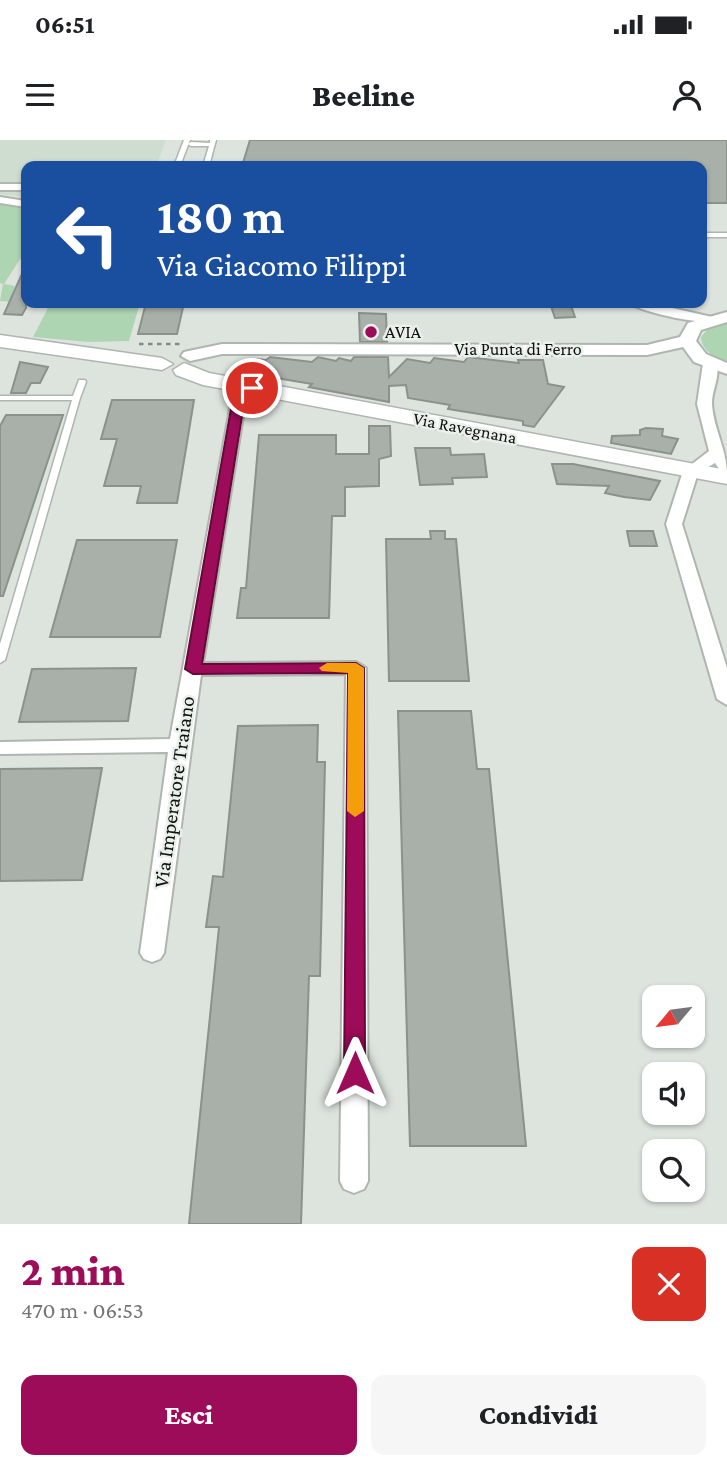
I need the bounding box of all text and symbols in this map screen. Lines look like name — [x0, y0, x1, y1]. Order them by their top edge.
text: 06:51 — [35, 10, 95, 39]
icon: menu — [21, 76, 59, 114]
icon: person — [668, 76, 706, 114]
text: Beeline — [312, 77, 415, 113]
icon: left — [42, 189, 133, 280]
text: 180 m — [157, 189, 285, 244]
text: Via Giacomo Filippi — [157, 247, 407, 283]
place label: AVIA — [385, 322, 422, 342]
marker: AVIA — [363, 324, 379, 340]
street label: Via Punta di Ferro — [454, 339, 582, 359]
pin — [222, 358, 282, 418]
icon: arrive — [233, 369, 271, 407]
street label: Via Ravegnana — [411, 408, 519, 448]
street label: Via Imperatore Traiano — [149, 694, 199, 890]
north arrow — [642, 985, 705, 1048]
map controls — [642, 985, 705, 1202]
position arrow — [318, 1036, 392, 1110]
button: sound — [642, 1062, 705, 1125]
button: search — [642, 1139, 705, 1202]
text: 2 min — [21, 1247, 125, 1294]
button: close — [632, 1247, 706, 1321]
text: 470 m · 06:53 — [21, 1297, 144, 1323]
button: Esci — [21, 1375, 357, 1455]
button: Condividi — [371, 1375, 706, 1455]

